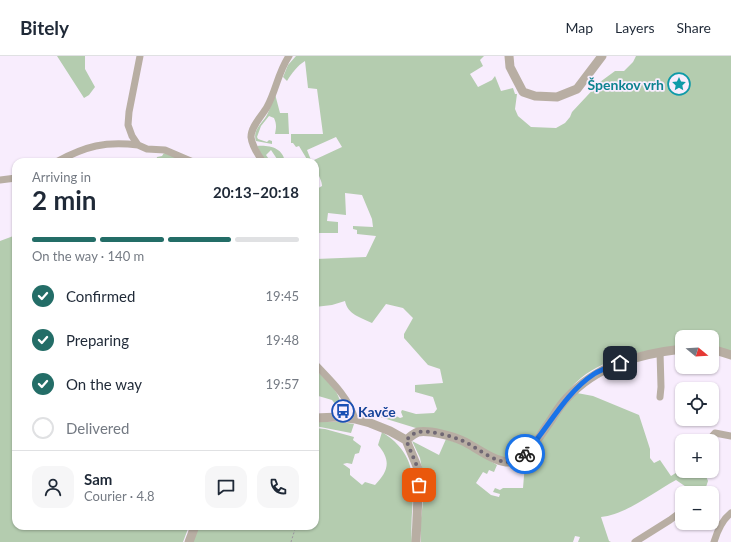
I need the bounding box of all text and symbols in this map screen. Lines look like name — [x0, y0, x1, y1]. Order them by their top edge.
text: Bitely — [20, 16, 69, 39]
text: Map — [565, 19, 593, 36]
text: Layers — [615, 19, 655, 36]
text: Share — [677, 19, 711, 36]
place icon: Špenkov vrh — [666, 71, 692, 97]
place label: Špenkov vrh — [588, 76, 664, 93]
text: Arriving in — [32, 169, 91, 185]
text: 20:13–20:18 — [213, 183, 299, 201]
text: 2 min — [32, 184, 96, 216]
text: On the way · 140 m — [32, 248, 144, 264]
icon: check — [32, 285, 54, 307]
text: Confirmed — [66, 287, 135, 305]
text: 19:45 — [266, 288, 299, 304]
icon: check — [32, 329, 54, 351]
north arrow — [675, 330, 719, 374]
map controls — [675, 330, 719, 530]
text: Preparing — [66, 331, 129, 349]
text: 19:48 — [266, 332, 299, 348]
pin — [603, 346, 637, 380]
icon: home — [609, 352, 631, 374]
icon: check — [32, 373, 54, 395]
text: On the way — [66, 375, 142, 393]
text: 19:57 — [266, 376, 299, 392]
button: locate — [675, 382, 719, 426]
bus stop icon: Kavče — [330, 398, 356, 424]
place label: Kavče — [358, 403, 396, 420]
text: Delivered — [66, 419, 129, 437]
courier — [505, 434, 545, 474]
button: + — [675, 434, 719, 478]
icon: bike — [514, 443, 536, 465]
button: person — [32, 466, 74, 508]
button: chat — [205, 466, 247, 508]
button: phone — [257, 466, 299, 508]
pin — [402, 468, 436, 502]
text: Sam — [84, 470, 112, 488]
icon: bag — [408, 474, 430, 496]
button: − — [675, 486, 719, 530]
text: Courier · 4.8 — [84, 488, 155, 504]

